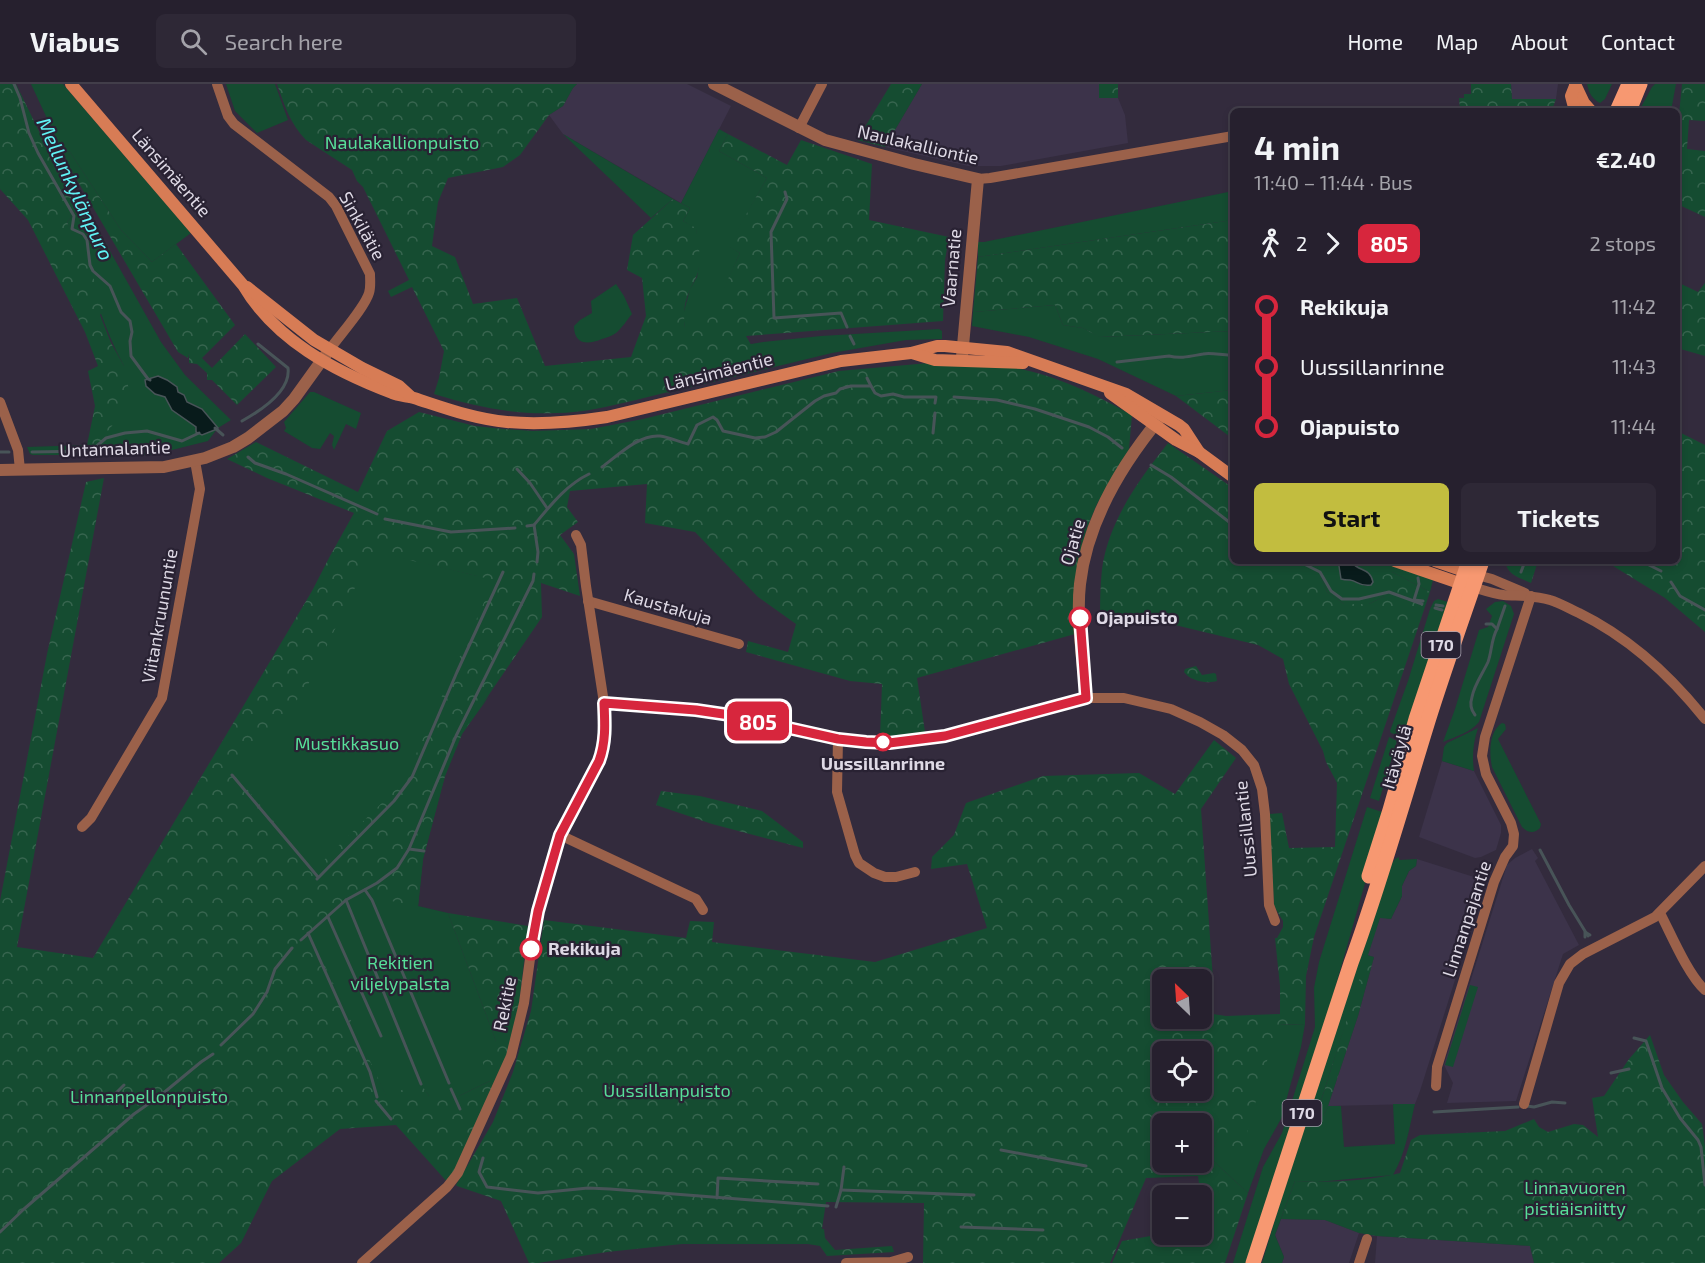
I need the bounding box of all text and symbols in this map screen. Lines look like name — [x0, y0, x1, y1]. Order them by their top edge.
search box — [156, 14, 576, 68]
text: Viabus — [30, 24, 120, 58]
icon: search — [177, 25, 210, 58]
text: Search here — [225, 28, 343, 54]
text: Home — [1347, 29, 1403, 54]
text: Map — [1436, 29, 1478, 54]
text: About — [1511, 29, 1568, 54]
text: Contact — [1601, 29, 1675, 54]
water label: Mellunkylänpuro — [31, 113, 120, 264]
street label: Naulakalliontie — [855, 119, 981, 169]
street label: Länsimäentie — [127, 124, 216, 221]
text: 4 min — [1254, 127, 1340, 167]
park label: Naulakallionpuisto — [325, 131, 479, 153]
text: €2.40 — [1596, 146, 1656, 172]
text: 11:40 – 11:44 · Bus — [1254, 170, 1413, 194]
street label: Sinkilätie — [335, 187, 391, 264]
icon: walk — [1254, 227, 1287, 260]
icon: forward — [1316, 227, 1349, 260]
street label: Vaarnatie — [937, 228, 965, 308]
text: 2 — [1296, 231, 1307, 255]
text: 805 — [1370, 231, 1408, 256]
text: 2 stops — [1589, 231, 1656, 255]
text: Rekikuja — [1300, 293, 1389, 319]
text: 11:42 — [1612, 294, 1656, 318]
street label: Länsimäentie — [663, 347, 775, 395]
text: Uussillanrinne — [1300, 353, 1445, 379]
text: 11:43 — [1612, 354, 1656, 378]
text: Ojapuisto — [1300, 413, 1400, 439]
text: 11:44 — [1611, 414, 1656, 438]
street label: Untamalantie — [59, 435, 171, 461]
button: Start — [1254, 483, 1449, 552]
button: Tickets — [1461, 483, 1656, 552]
street label: Ojatie — [1055, 516, 1089, 568]
street label: Viitankruununtie — [136, 547, 182, 685]
street label: Kaustakuja — [622, 583, 715, 629]
place label: Ojapuisto — [1096, 606, 1178, 628]
marker: Ojapuisto — [1069, 607, 1091, 629]
road number: 170 — [1422, 632, 1460, 658]
line badge: 805 — [724, 702, 792, 740]
text: 805 — [739, 709, 777, 734]
street label: Itäväylä — [1376, 722, 1416, 791]
park label: Mustikkasuo — [295, 732, 399, 754]
marker: Uussillanrinne — [874, 733, 892, 751]
place label: Uussillanrinne — [821, 752, 945, 774]
street label: Uussillantie — [1229, 780, 1261, 879]
street label: Linnanpajantie — [1437, 858, 1495, 980]
place label: Rekikuja — [548, 937, 621, 959]
marker: Rekikuja — [520, 938, 542, 960]
park label: Rekitien viljelypalsta — [350, 951, 450, 994]
north arrow — [1152, 969, 1212, 1029]
map controls — [1152, 969, 1212, 1245]
street label: Rekitie — [488, 975, 520, 1033]
button: locate — [1152, 1041, 1212, 1101]
park label: Uussillanpuisto — [603, 1079, 731, 1101]
park label: Linnanpellonpuisto — [70, 1085, 228, 1107]
road number: 170 — [1282, 1100, 1322, 1126]
button: + — [1152, 1113, 1212, 1173]
park label: Linnavuoren pistiäisniitty — [1524, 1176, 1626, 1219]
button: − — [1152, 1185, 1212, 1245]

